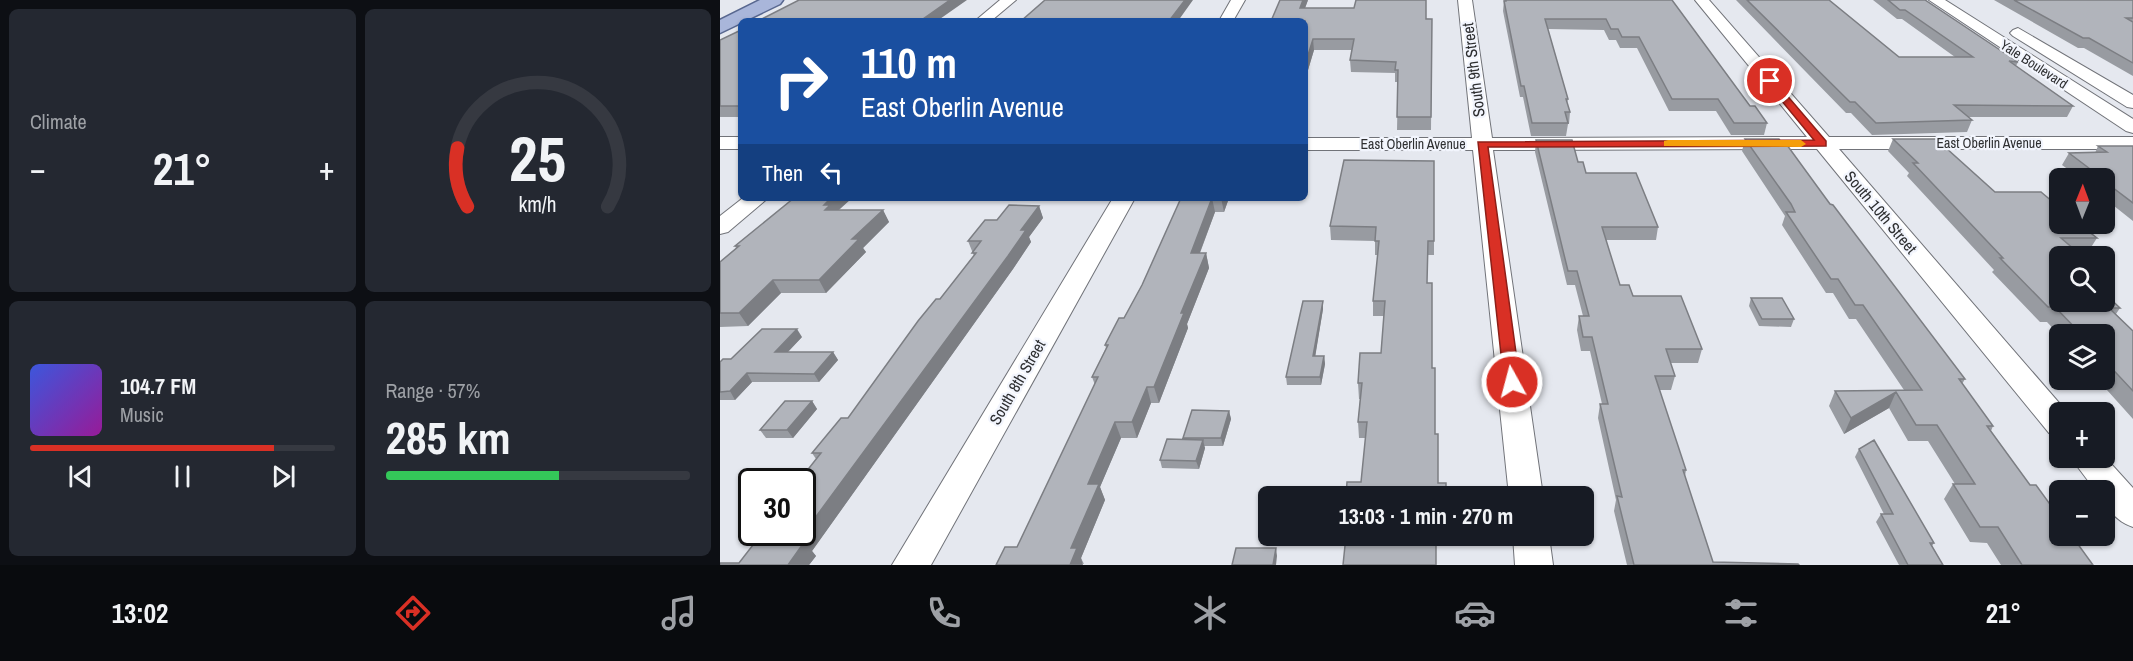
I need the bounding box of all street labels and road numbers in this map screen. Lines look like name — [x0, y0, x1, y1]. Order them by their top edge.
street label: South 9th Street — [1456, 21, 1490, 118]
street label: Yale Boulevard — [1997, 35, 2071, 93]
street label: East Oberlin Avenue — [1936, 134, 2042, 152]
street label: East Oberlin Avenue — [1360, 135, 1466, 153]
street label: South 10th Street — [1840, 166, 1922, 258]
street label: South 8th Street — [984, 335, 1050, 429]

